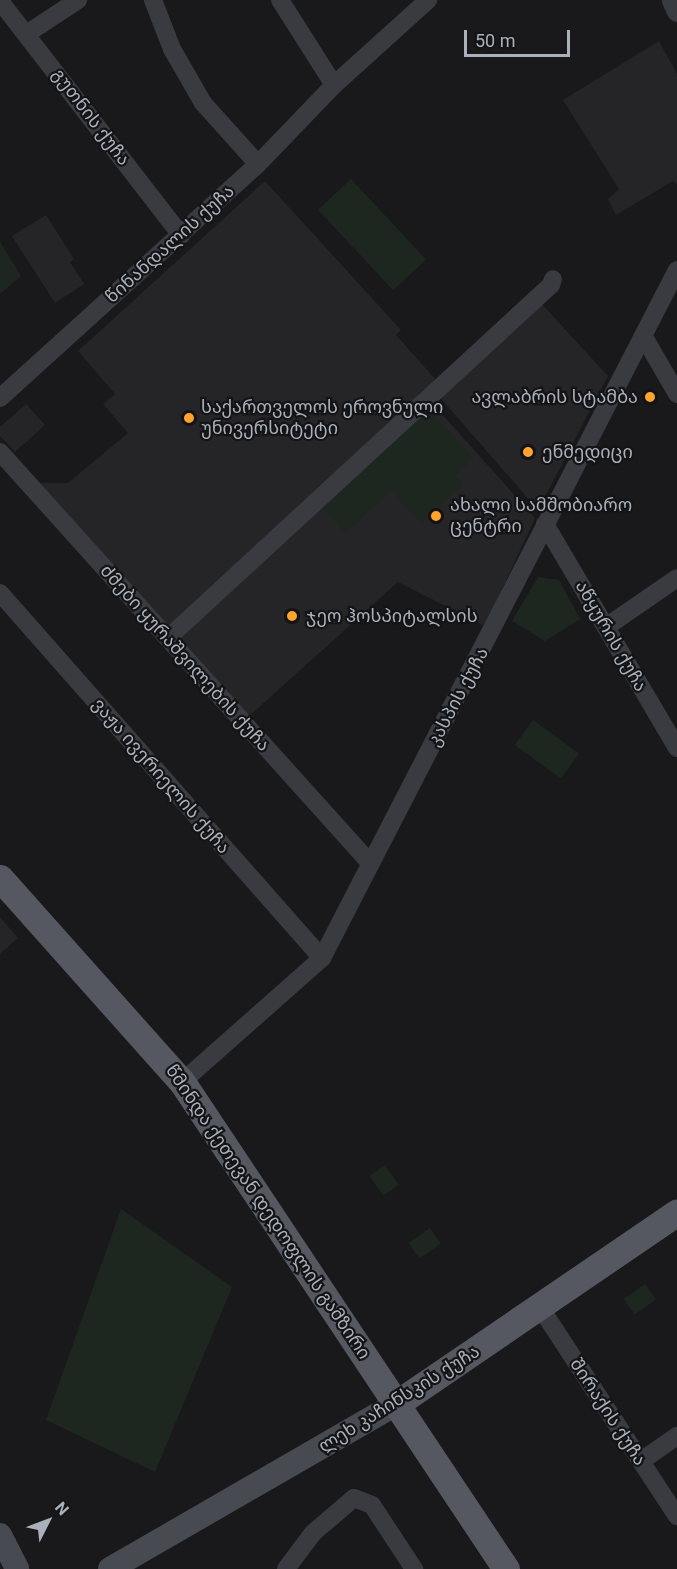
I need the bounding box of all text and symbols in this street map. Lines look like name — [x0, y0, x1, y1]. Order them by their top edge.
scale bar — [467, 18, 574, 56]
text: 50 m — [475, 30, 515, 51]
street label: გუთნის ქუჩა — [47, 64, 135, 170]
street label: წინანდალის ქუჩა — [101, 180, 239, 308]
place label: ავლაბრის სტამბა — [471, 386, 638, 408]
marker: ავლაბრის სტამბა — [643, 390, 657, 404]
place label: საქართველოს ეროვნული უნივერსიტეტი — [201, 397, 443, 440]
marker: საქართველოს ეროვნული უნივერსიტეტი — [182, 411, 196, 425]
place label: ენმედიცი — [542, 441, 633, 463]
marker: ენმედიცი — [519, 443, 537, 461]
place label: ახალი სამშობიარო ცენტრი — [450, 495, 632, 538]
marker: ახალი სამშობიარო ცენტრი — [427, 507, 445, 525]
street label: ძმები ყურაშვილების ქუჩა — [96, 560, 274, 756]
street label: აწყურის ქუჩა — [571, 577, 651, 695]
place label: ჯეო ჰოსპიტალსის — [306, 605, 478, 627]
marker: ჯეო ჰოსპიტალსის — [283, 607, 301, 625]
street label: კასპის ქუჩა — [423, 644, 493, 750]
street label: ვაჟა ივერიელის ქუჩა — [88, 694, 234, 858]
street label: წმინდა ქეთევან დედოფლის გამზირი — [161, 1061, 375, 1363]
street label: ლეხ კაჩინსკის ქუჩა — [314, 1341, 484, 1457]
street label: შირაქის ქუჩა — [565, 1354, 651, 1470]
north arrow — [18, 1491, 78, 1551]
text: N — [51, 1498, 73, 1519]

